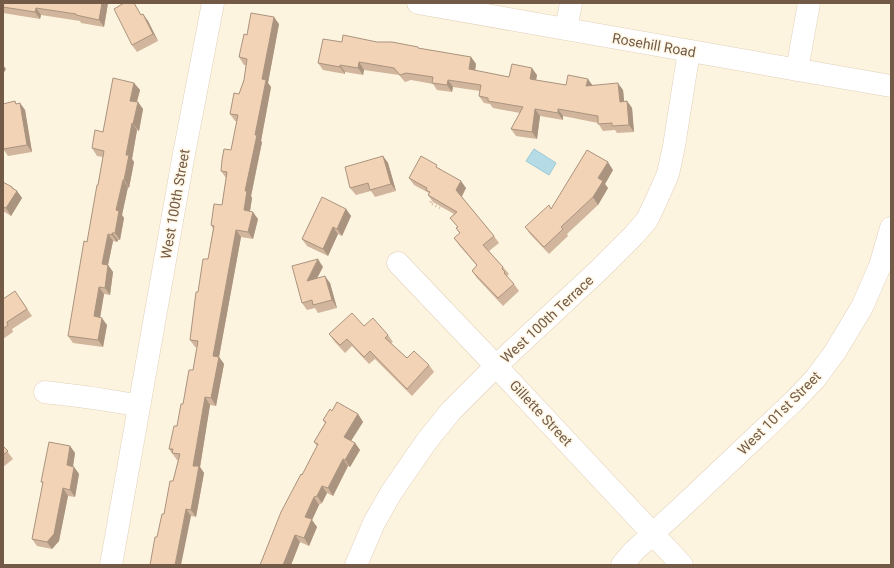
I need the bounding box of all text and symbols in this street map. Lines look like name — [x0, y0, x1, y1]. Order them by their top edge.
street label: Rosehill Road — [611, 30, 697, 60]
street label: West 100th Street — [157, 147, 193, 260]
street label: West 100th Terrace — [497, 272, 597, 366]
street label: West 101st Street — [734, 368, 824, 458]
street label: Gillette Street — [506, 377, 576, 450]

